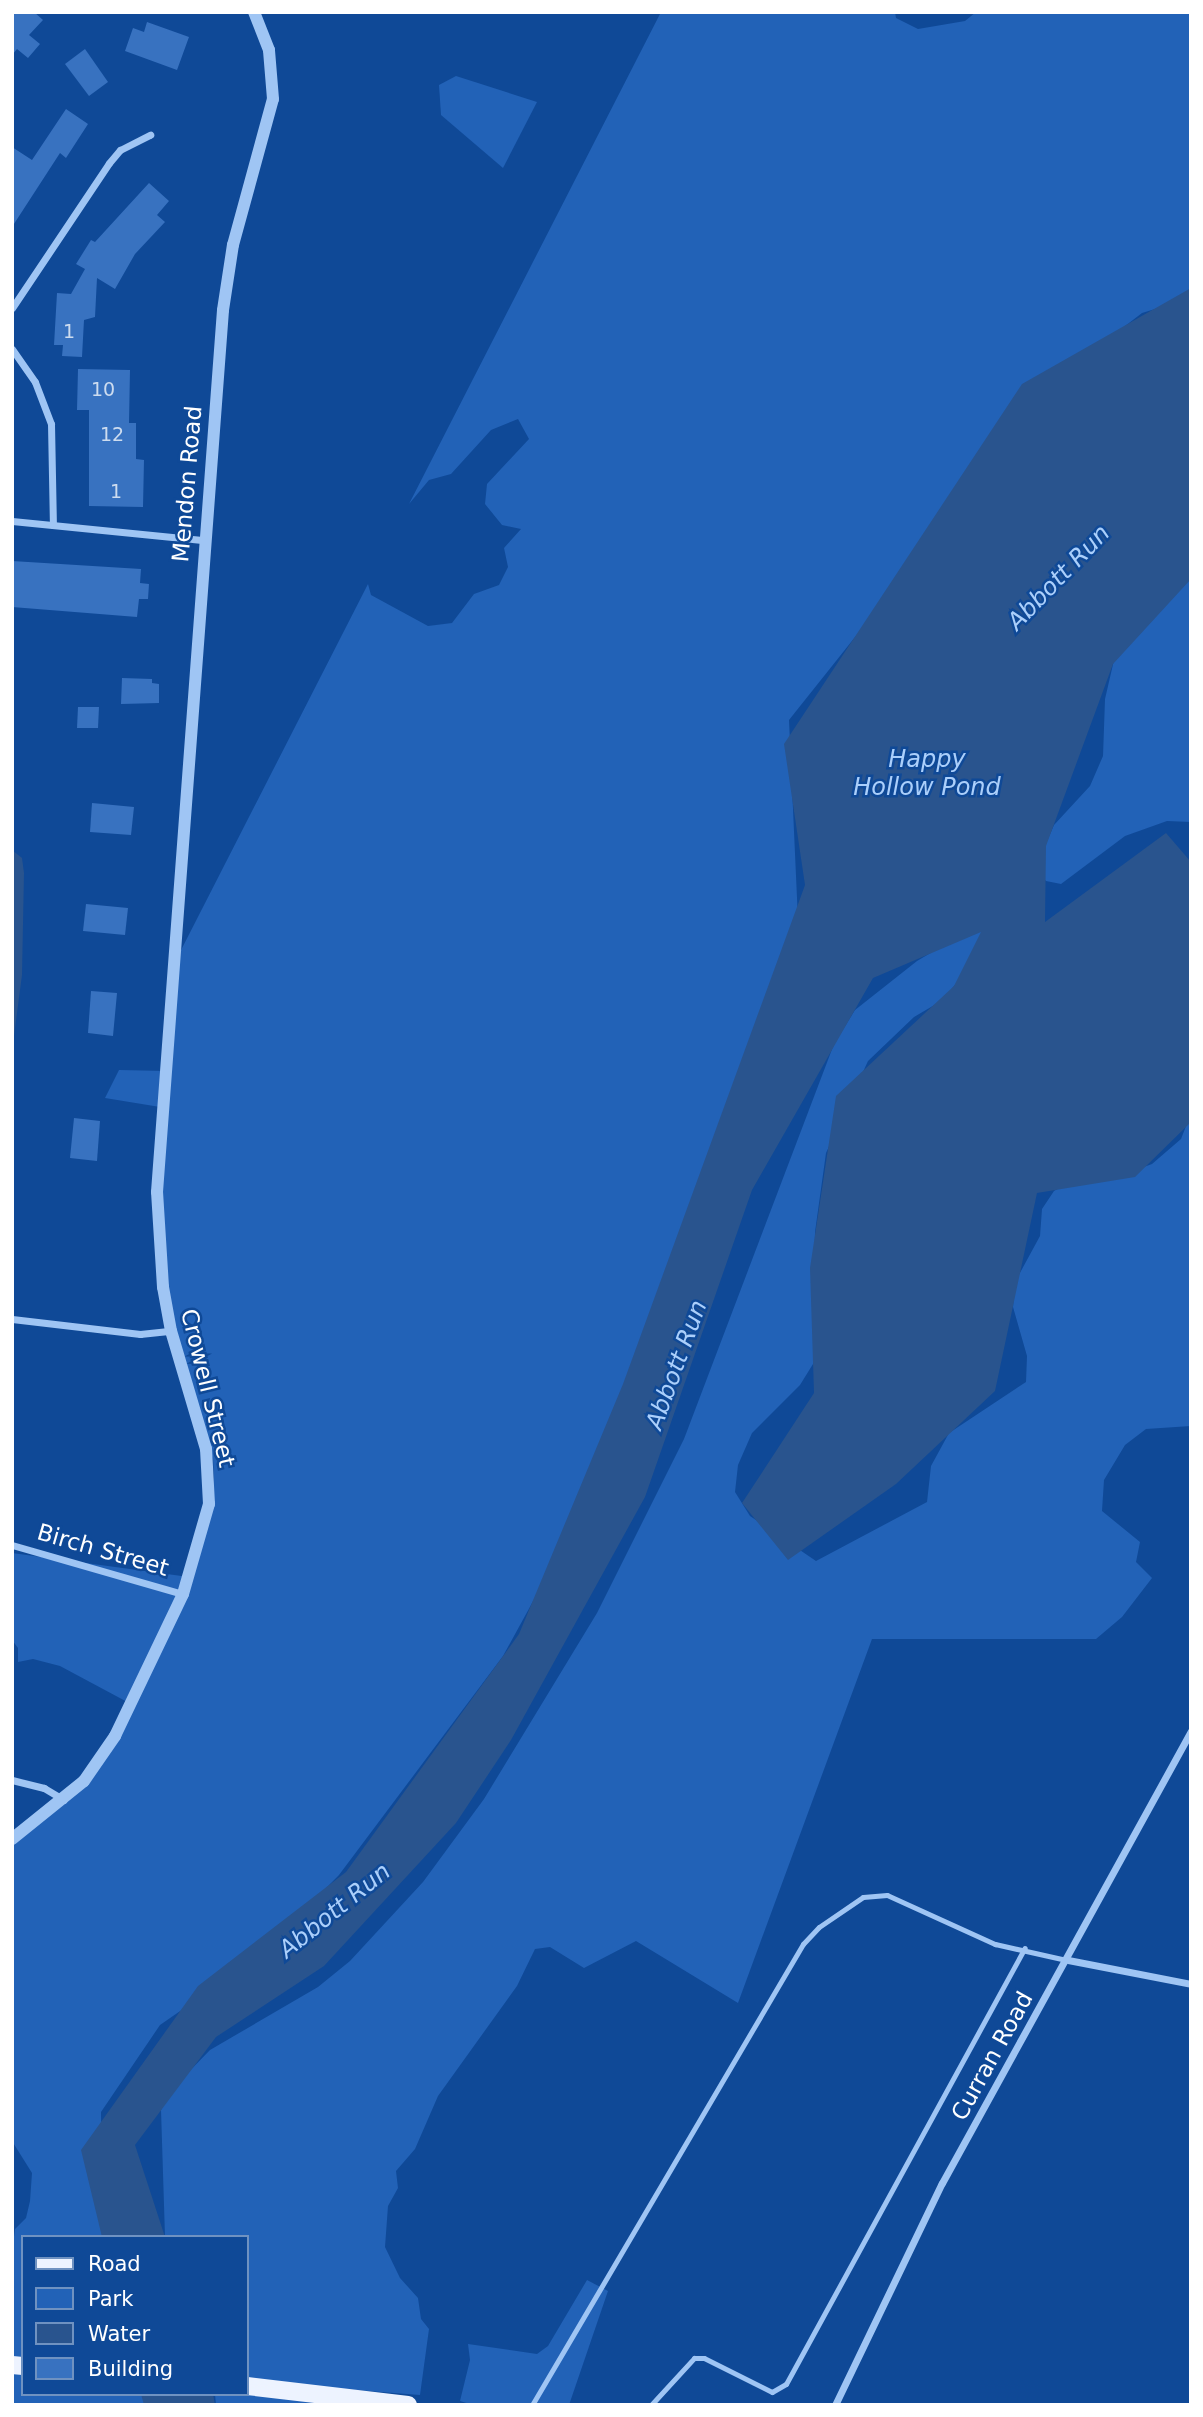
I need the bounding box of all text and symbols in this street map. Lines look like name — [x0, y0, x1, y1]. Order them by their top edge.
house number: 1 — [63, 321, 75, 343]
house number: 10 — [91, 379, 115, 401]
street label: Mendon Road — [166, 405, 208, 563]
house number: 12 — [100, 424, 124, 446]
house number: 1 — [110, 481, 122, 503]
water label: Abbott Run — [1002, 519, 1116, 637]
water label: Happy Hollow Pond — [853, 746, 1001, 802]
water label: Abbott Run — [640, 1297, 714, 1433]
street label: Crowell Street — [175, 1306, 241, 1470]
street label: Birch Street — [34, 1518, 172, 1582]
water label: Abbott Run — [273, 1857, 397, 1965]
street label: Curran Road — [945, 1987, 1039, 2125]
legend — [21, 2235, 248, 2396]
text: Road — [88, 2252, 141, 2276]
text: Park — [88, 2287, 133, 2311]
text: Water — [88, 2322, 150, 2346]
text: Building — [88, 2357, 173, 2381]

